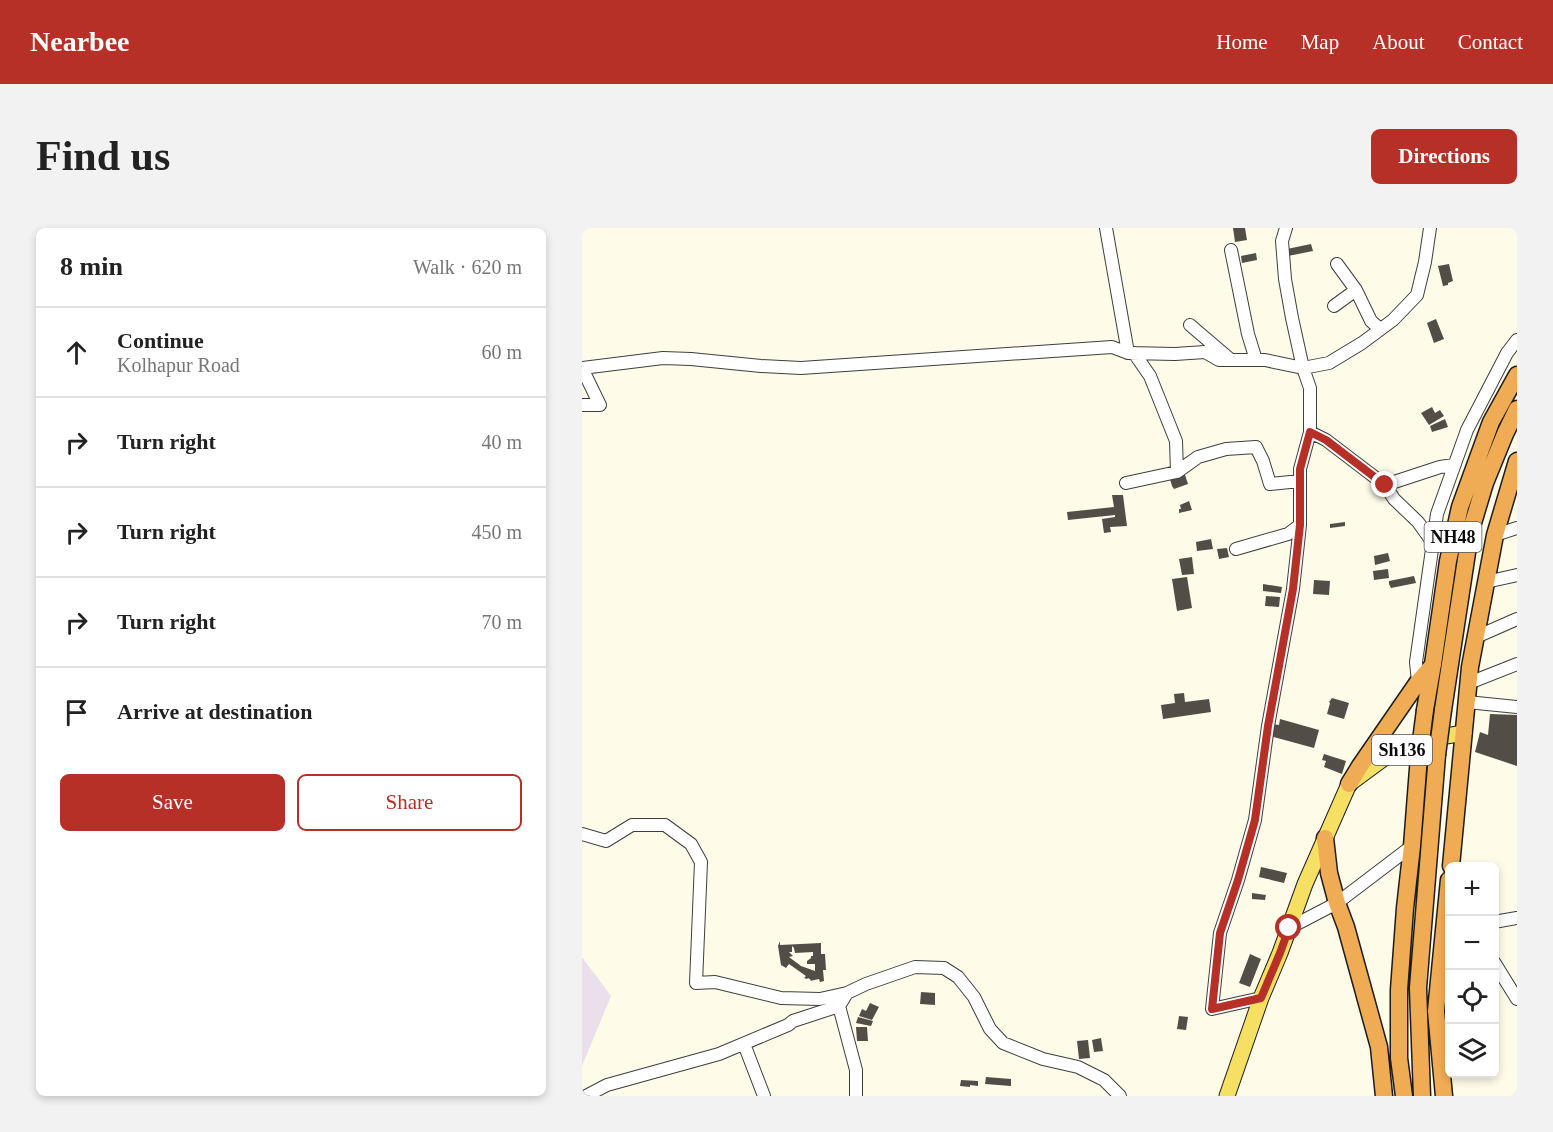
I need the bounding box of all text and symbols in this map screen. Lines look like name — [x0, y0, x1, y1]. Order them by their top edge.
text: Nearbee — [30, 26, 130, 57]
text: Home — [1216, 30, 1268, 54]
text: Map — [1301, 30, 1339, 54]
text: About — [1372, 30, 1425, 54]
text: Contact — [1458, 30, 1523, 54]
button: Directions — [1371, 129, 1517, 184]
text: Find us — [36, 133, 170, 179]
text: 8 min — [60, 252, 123, 281]
text: Walk · 620 m — [413, 256, 522, 278]
text: Continue — [117, 328, 204, 353]
icon: ahead — [60, 336, 93, 369]
text: 60 m — [481, 341, 522, 363]
text: Kolhapur Road — [117, 354, 240, 376]
icon: right — [60, 426, 93, 459]
text: Turn right — [117, 429, 216, 454]
text: 40 m — [481, 431, 522, 453]
route end — [1371, 471, 1397, 497]
icon: right — [60, 516, 93, 549]
text: Turn right — [117, 519, 216, 544]
text: 450 m — [471, 521, 522, 543]
road number: NH48 — [1424, 522, 1482, 552]
icon: right — [60, 606, 93, 639]
text: Turn right — [117, 609, 216, 634]
text: 70 m — [481, 611, 522, 633]
icon: arrive — [60, 696, 93, 729]
text: Arrive at destination — [117, 699, 313, 724]
road number: Sh136 — [1372, 735, 1432, 765]
button: Save — [60, 774, 285, 831]
button: Share — [297, 774, 522, 831]
map controls — [1445, 862, 1499, 1078]
button: + — [1445, 862, 1499, 916]
route start — [1275, 914, 1301, 940]
button: − — [1445, 916, 1499, 970]
button: locate — [1445, 970, 1499, 1024]
button: layers — [1445, 1024, 1499, 1078]

